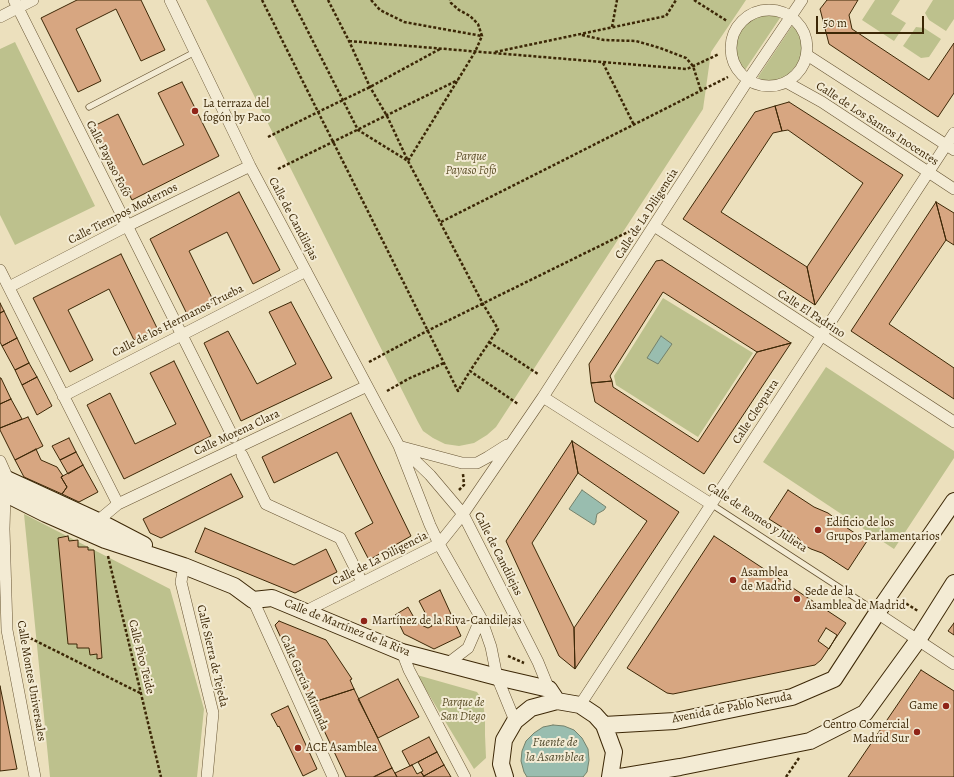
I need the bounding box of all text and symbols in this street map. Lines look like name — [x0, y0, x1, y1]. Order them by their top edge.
scale bar — [818, 8, 926, 34]
text: 50 m — [823, 15, 847, 31]
street label: Calle de Los Santos Inocentes — [813, 79, 941, 169]
place label: La terraza del fogón by Paco — [203, 97, 270, 125]
marker: La terraza del fogón by Paco — [190, 106, 200, 116]
street label: Calle Payaso Fofó — [83, 118, 133, 200]
park label: Parque Payaso Fofó — [446, 150, 496, 178]
street label: Calle de La Diligencia — [612, 166, 682, 262]
street label: Calle de Candilejas — [265, 175, 321, 263]
street label: Calle Tiempos Modernos — [66, 180, 180, 248]
street label: Calle de los Hermanos Trueba — [110, 282, 246, 360]
street label: Calle El Padrino — [774, 287, 848, 341]
street label: Calle Cleopatra — [730, 377, 782, 447]
street label: Calle Morena Clara — [192, 407, 282, 459]
street label: Calle de Romeo y Julieta — [704, 480, 810, 556]
street label: Calle de Candilejas — [471, 510, 525, 598]
place label: Edificio de los Grupos Parlamentarios — [826, 516, 940, 544]
marker: Edificio de los Grupos Parlamentarios — [813, 525, 823, 535]
street label: Calle de La Diligencia — [330, 529, 430, 589]
place label: Asamblea de Madrid — [741, 566, 792, 594]
marker: Asamblea de Madrid — [728, 575, 738, 585]
place label: Sede de la Asamblea de Madrid — [805, 585, 905, 613]
marker: Sede de la Asamblea de Madrid — [792, 594, 802, 604]
street label: Calle de Martínez de la Riva — [282, 596, 412, 660]
street label: Calle Sierra de Tejeda — [193, 603, 231, 709]
place label: Martínez de la Riva-Candilejas — [372, 614, 522, 628]
marker: Martínez de la Riva-Candilejas — [359, 616, 369, 626]
street label: Calle Pico Teide — [125, 618, 157, 696]
street label: Calle Montes Universales — [13, 620, 49, 742]
street label: Calle García Miranda — [276, 633, 332, 733]
street label: Avenida de Pablo Neruda — [671, 689, 793, 727]
park label: Parque de San Diego — [440, 696, 486, 724]
place label: Game — [909, 699, 938, 713]
marker: Game — [941, 701, 951, 711]
place label: Centro Comercial Madrid Sur — [823, 718, 909, 746]
marker: Centro Comercial Madrid Sur — [912, 727, 922, 737]
water label: Fuente de la Asamblea — [526, 735, 584, 766]
place label: ACE Asamblea — [306, 741, 377, 755]
marker: ACE Asamblea — [293, 743, 303, 753]

